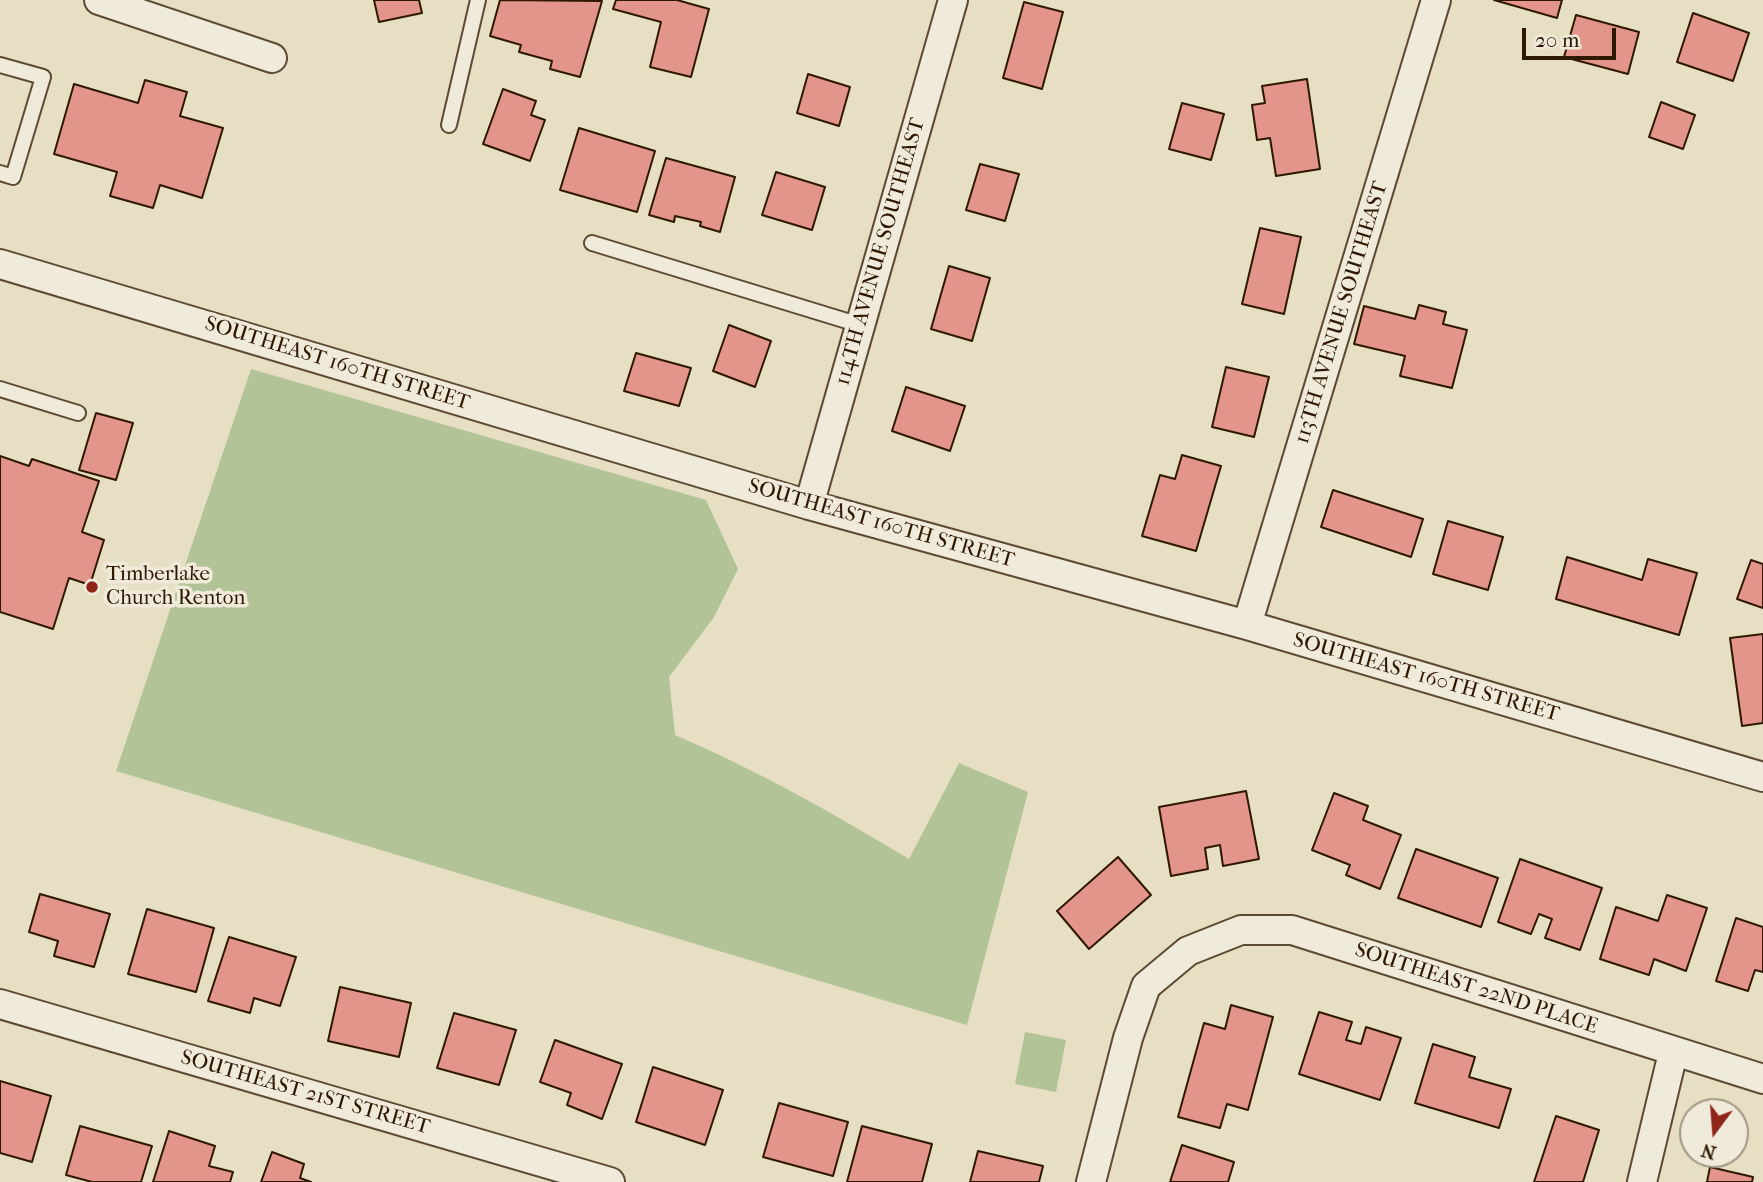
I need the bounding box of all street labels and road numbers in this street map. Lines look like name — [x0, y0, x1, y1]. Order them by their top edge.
street label: 114TH AVENUE SOUTHEAST — [831, 116, 931, 388]
street label: 113TH AVENUE SOUTHEAST — [1290, 179, 1394, 447]
street label: SOUTHEAST 160TH STREET — [201, 312, 473, 416]
street label: SOUTHEAST 160TH STREET — [745, 474, 1017, 574]
street label: SOUTHEAST 160TH STREET — [1290, 628, 1562, 728]
street label: SOUTHEAST 22ND PLACE — [1351, 938, 1601, 1040]
street label: SOUTHEAST 21ST STREET — [178, 1045, 432, 1141]

